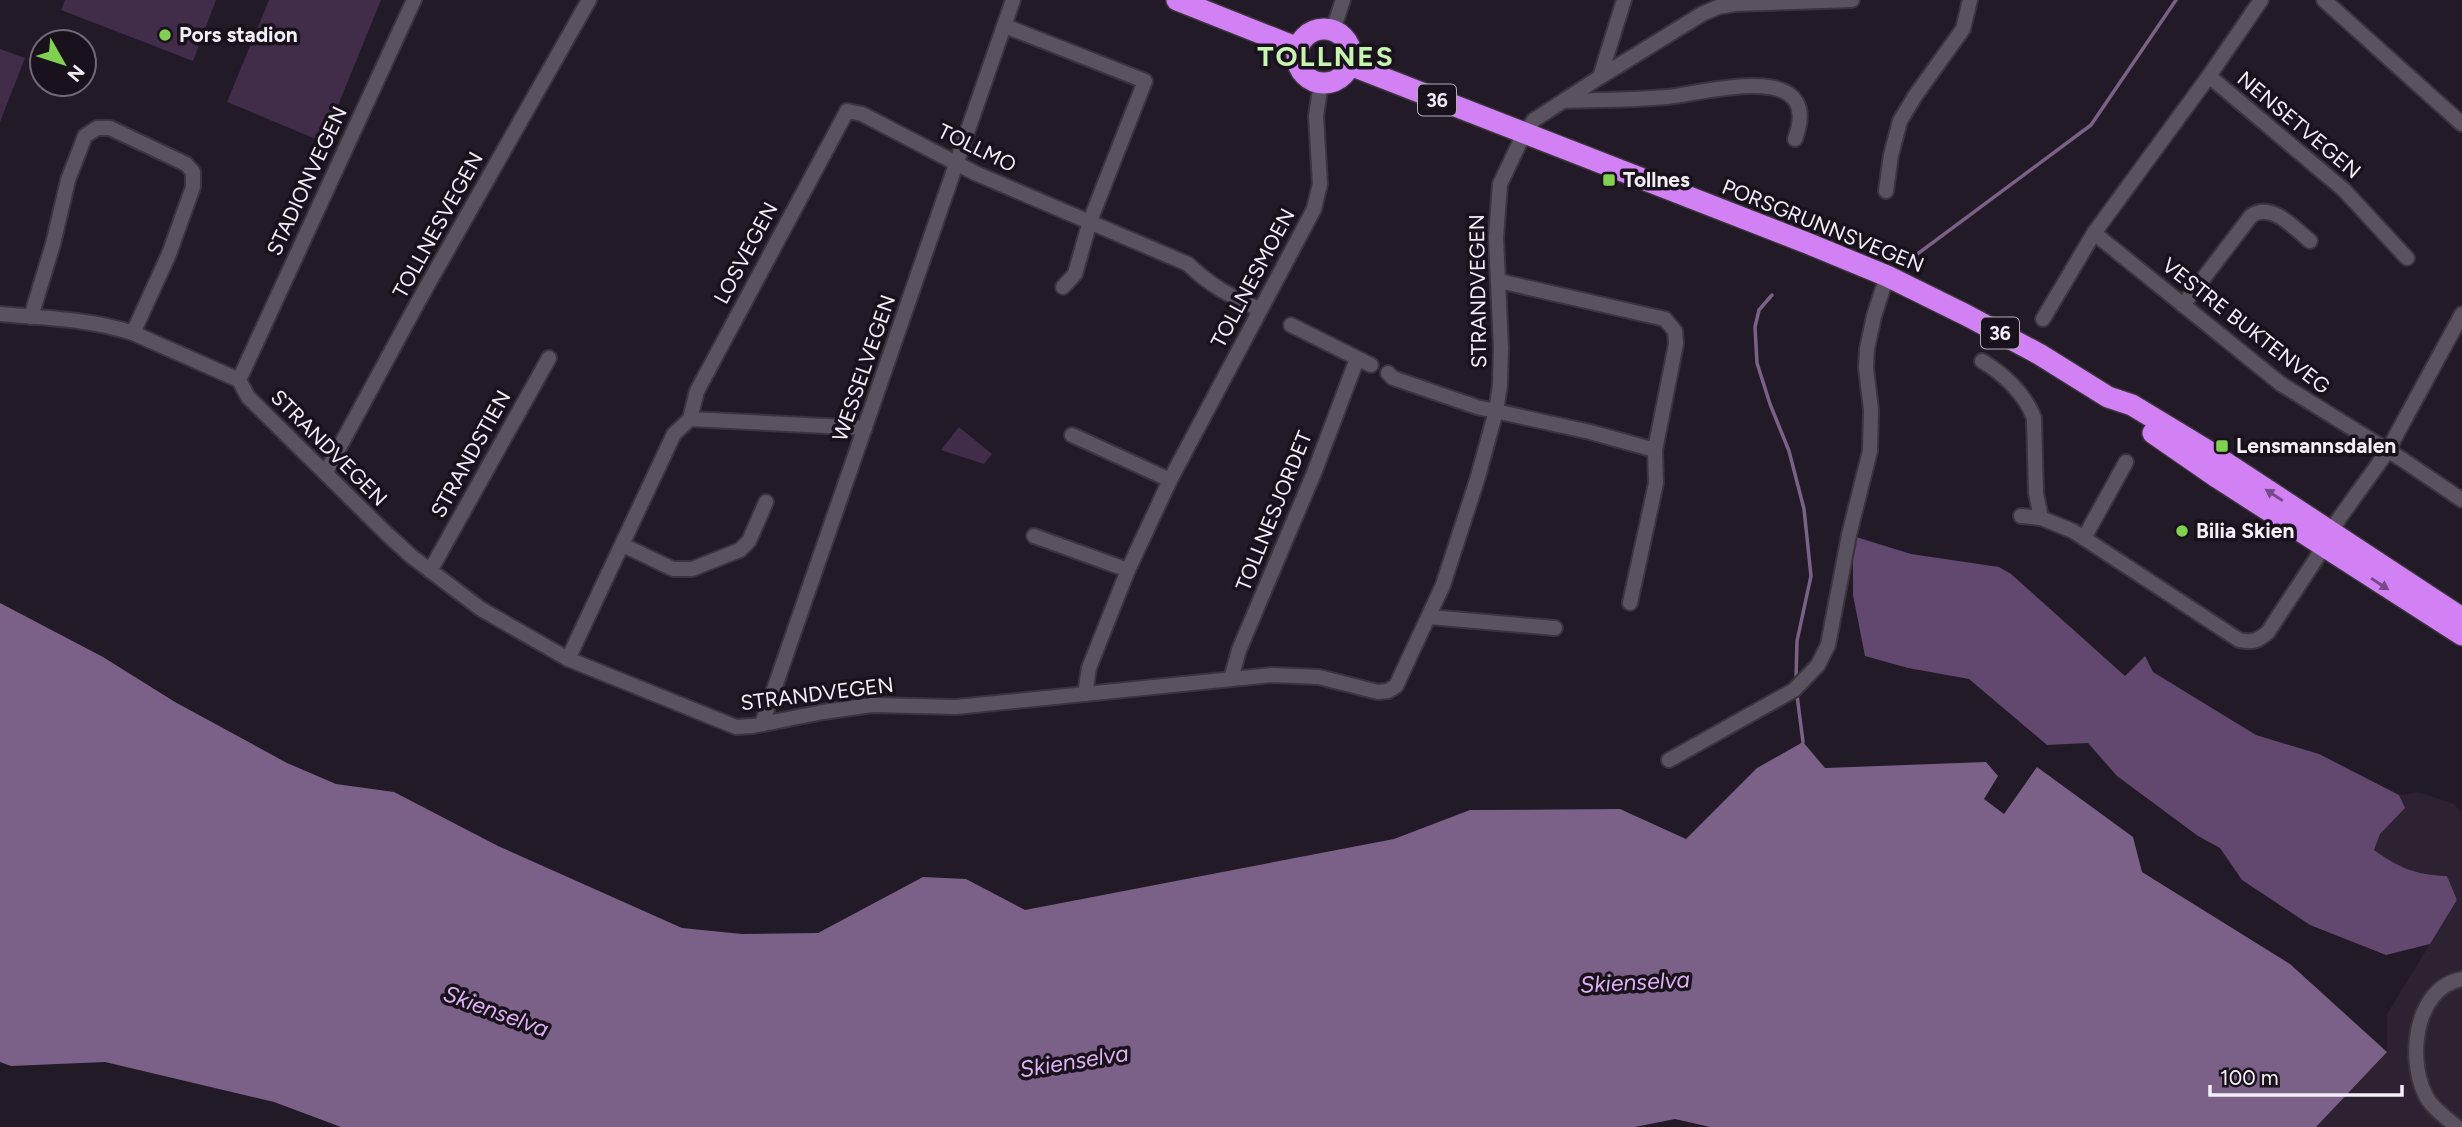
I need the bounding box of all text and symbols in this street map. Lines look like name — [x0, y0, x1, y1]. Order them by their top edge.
place label: Pors stadion — [179, 22, 298, 47]
marker: Pors stadion — [157, 27, 173, 43]
north arrow — [28, 28, 98, 98]
district label: TOLLNES — [1257, 39, 1395, 73]
text: N — [62, 60, 89, 86]
street label: NENSETVEGEN — [2232, 66, 2366, 184]
road number: 36 — [1418, 85, 1456, 116]
street label: STADIONVEGEN — [261, 102, 352, 259]
street label: TOLLMO — [934, 118, 1020, 177]
street label: TOLLNESVEGEN — [387, 147, 488, 302]
place label: Tollnes — [1623, 167, 1690, 192]
marker: Tollnes — [1601, 172, 1617, 188]
street label: PORSGRUNNSVEGEN — [1719, 174, 1928, 277]
street label: LOSVEGEN — [708, 198, 783, 308]
street label: TOLLNESMOEN — [1205, 204, 1300, 352]
street label: STRANDVEGEN — [1464, 214, 1491, 368]
street label: VESTRE BUKTENVEG — [2157, 252, 2335, 399]
street label: WESSELVEGEN — [827, 291, 900, 444]
road number: 36 — [1981, 318, 2019, 348]
street label: STRANDVEGEN — [266, 384, 393, 511]
street label: STRANDSTIEN — [425, 386, 516, 522]
street label: TOLLNESJORDET — [1230, 427, 1317, 594]
place label: Lensmannsdalen — [2236, 433, 2396, 458]
marker: Lensmannsdalen — [2214, 438, 2230, 454]
one-way arrow — [2264, 488, 2284, 501]
place label: Bilia Skien — [2196, 518, 2294, 543]
marker: Bilia Skien — [2174, 523, 2190, 539]
one-way arrow — [2370, 577, 2390, 590]
street label: STRANDVEGEN — [739, 672, 895, 715]
water label: Skienselva — [1579, 965, 1691, 999]
water label: Skienselva — [440, 979, 552, 1043]
water label: Skienselva — [1018, 1039, 1130, 1083]
scale bar — [2210, 1054, 2402, 1098]
text: 100 m — [2220, 1065, 2279, 1090]

